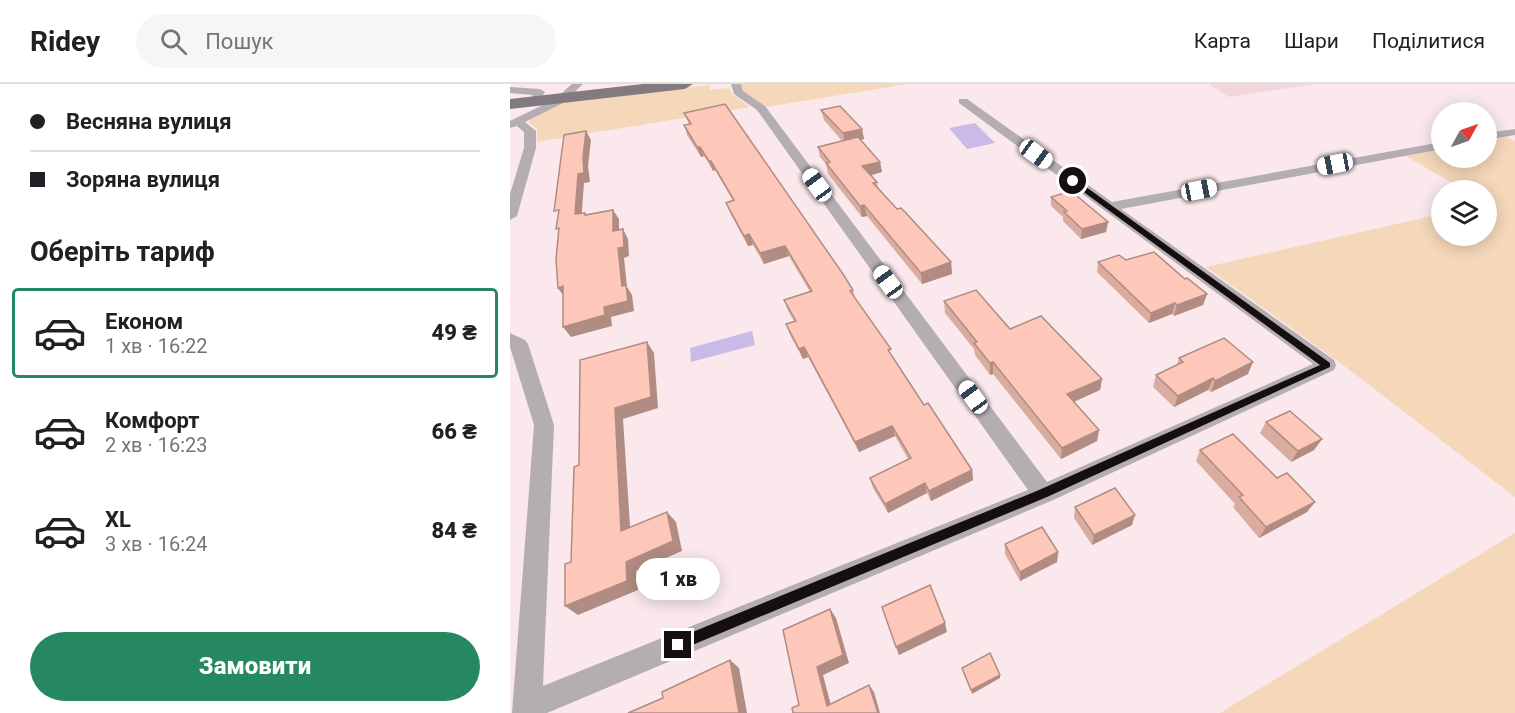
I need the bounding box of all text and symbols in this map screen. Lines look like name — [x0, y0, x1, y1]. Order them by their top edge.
search box — [136, 14, 556, 68]
text: Ridey — [30, 25, 100, 58]
icon: search — [157, 25, 190, 58]
text: Пошук — [205, 29, 274, 54]
text: Карта — [1194, 29, 1251, 53]
text: Шари — [1284, 29, 1339, 53]
text: Поділитися — [1372, 29, 1485, 53]
north arrow — [1431, 102, 1497, 168]
map controls — [1431, 102, 1497, 246]
text: Весняна вулиця — [66, 109, 232, 134]
car — [1016, 136, 1056, 172]
car — [1316, 152, 1354, 176]
car — [799, 165, 835, 205]
text: Зоряна вулиця — [66, 167, 220, 192]
route start — [1059, 167, 1086, 194]
car — [1180, 178, 1218, 202]
button: layers — [1431, 180, 1497, 246]
text: Оберіть тариф — [30, 236, 215, 268]
car — [870, 262, 906, 302]
icon: car — [33, 306, 87, 360]
text: Економ — [105, 309, 183, 334]
text: 49 ₴ — [431, 320, 477, 345]
text: 1 хв · 16:22 — [105, 334, 208, 358]
car — [955, 377, 991, 417]
icon: car — [33, 405, 87, 459]
text: Комфорт — [105, 408, 200, 433]
text: 66 ₴ — [431, 419, 477, 444]
text: 2 хв · 16:23 — [105, 433, 208, 457]
icon: car — [33, 504, 87, 558]
text: XL — [105, 507, 131, 532]
text: 84 ₴ — [431, 518, 477, 543]
text: 3 хв · 16:24 — [105, 532, 208, 556]
callout: 1 хв — [636, 558, 720, 600]
text: 1 хв — [659, 567, 697, 591]
route end — [664, 631, 691, 658]
button: Замовити — [30, 632, 480, 701]

